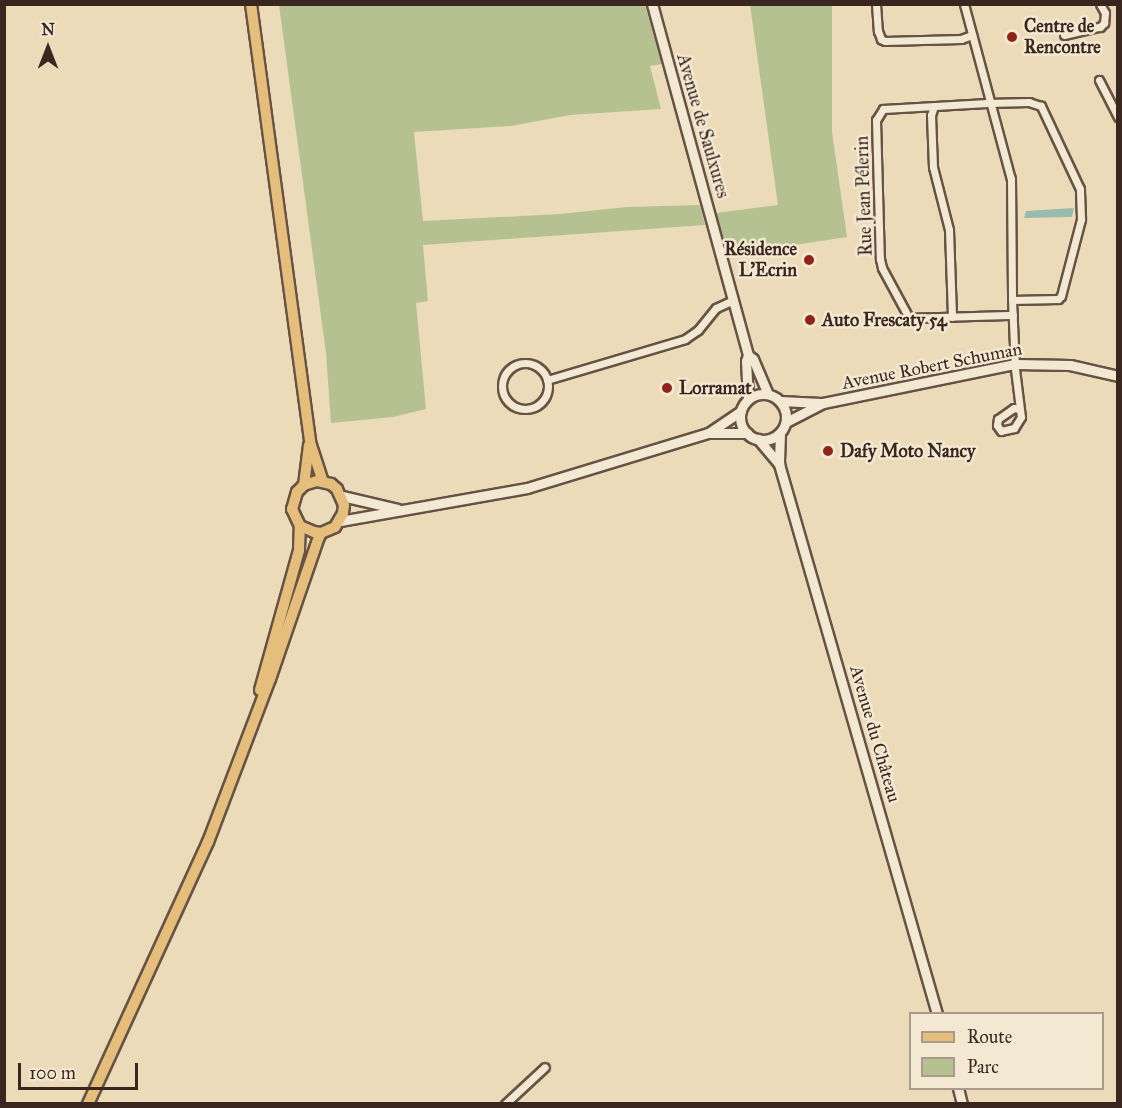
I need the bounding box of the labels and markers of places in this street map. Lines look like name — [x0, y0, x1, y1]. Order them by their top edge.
place label: Centre de Rencontre — [1024, 16, 1101, 58]
marker: Centre de Rencontre — [1005, 30, 1019, 44]
place label: Résidence L'Ecrin — [724, 239, 797, 282]
marker: Résidence L'Ecrin — [802, 253, 816, 267]
place label: Auto Frescaty 54 — [822, 309, 947, 331]
marker: Auto Frescaty 54 — [803, 313, 817, 327]
place label: Lorramat — [679, 377, 752, 399]
marker: Lorramat — [660, 381, 674, 395]
place label: Dafy Moto Nancy — [840, 440, 975, 462]
marker: Dafy Moto Nancy — [821, 444, 835, 458]

